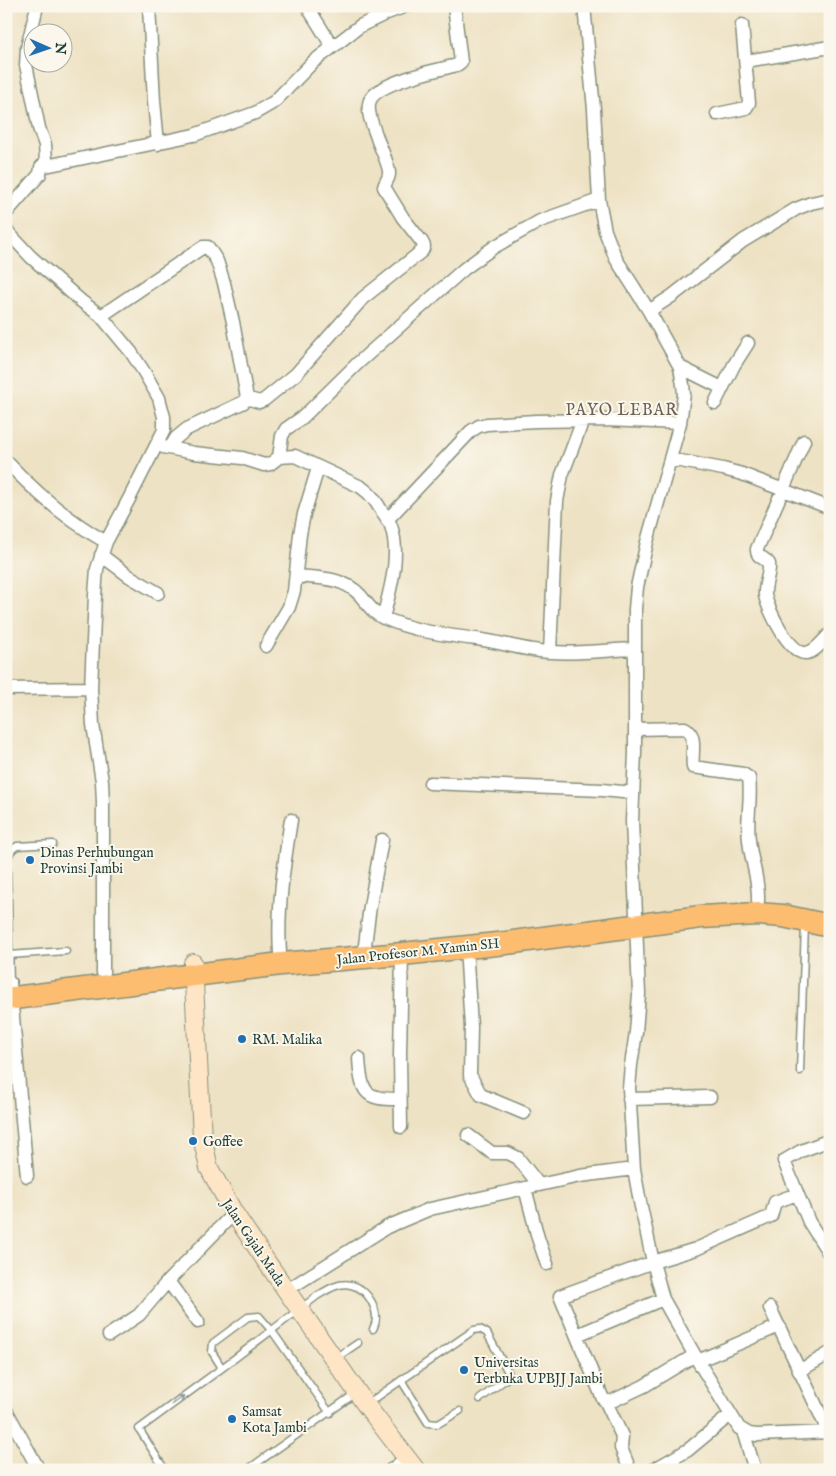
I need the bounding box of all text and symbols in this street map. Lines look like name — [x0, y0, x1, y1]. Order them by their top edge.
north arrow — [22, 22, 72, 72]
text: N — [51, 41, 69, 55]
district label: PAYO LEBAR — [566, 401, 678, 421]
place label: Dinas Perhubungan Provinsi Jambi — [40, 844, 154, 878]
marker: Dinas Perhubungan Provinsi Jambi — [24, 854, 36, 866]
street label: Jalan Profesor M. Yamin SH — [334, 935, 500, 970]
place label: RM. Malika — [252, 1031, 323, 1049]
marker: RM. Malika — [236, 1033, 248, 1045]
place label: Goffee — [203, 1133, 243, 1151]
marker: Goffee — [187, 1135, 199, 1147]
street label: Jalan Gajah Mada — [216, 1194, 290, 1290]
place label: Universitas Terbuka UPBJJ Jambi — [474, 1354, 603, 1388]
marker: Universitas Terbuka UPBJJ Jambi — [458, 1364, 470, 1376]
one-way arrow — [171, 1395, 185, 1405]
place label: Samsat Kota Jambi — [242, 1403, 307, 1437]
marker: Samsat Kota Jambi — [226, 1413, 238, 1425]

